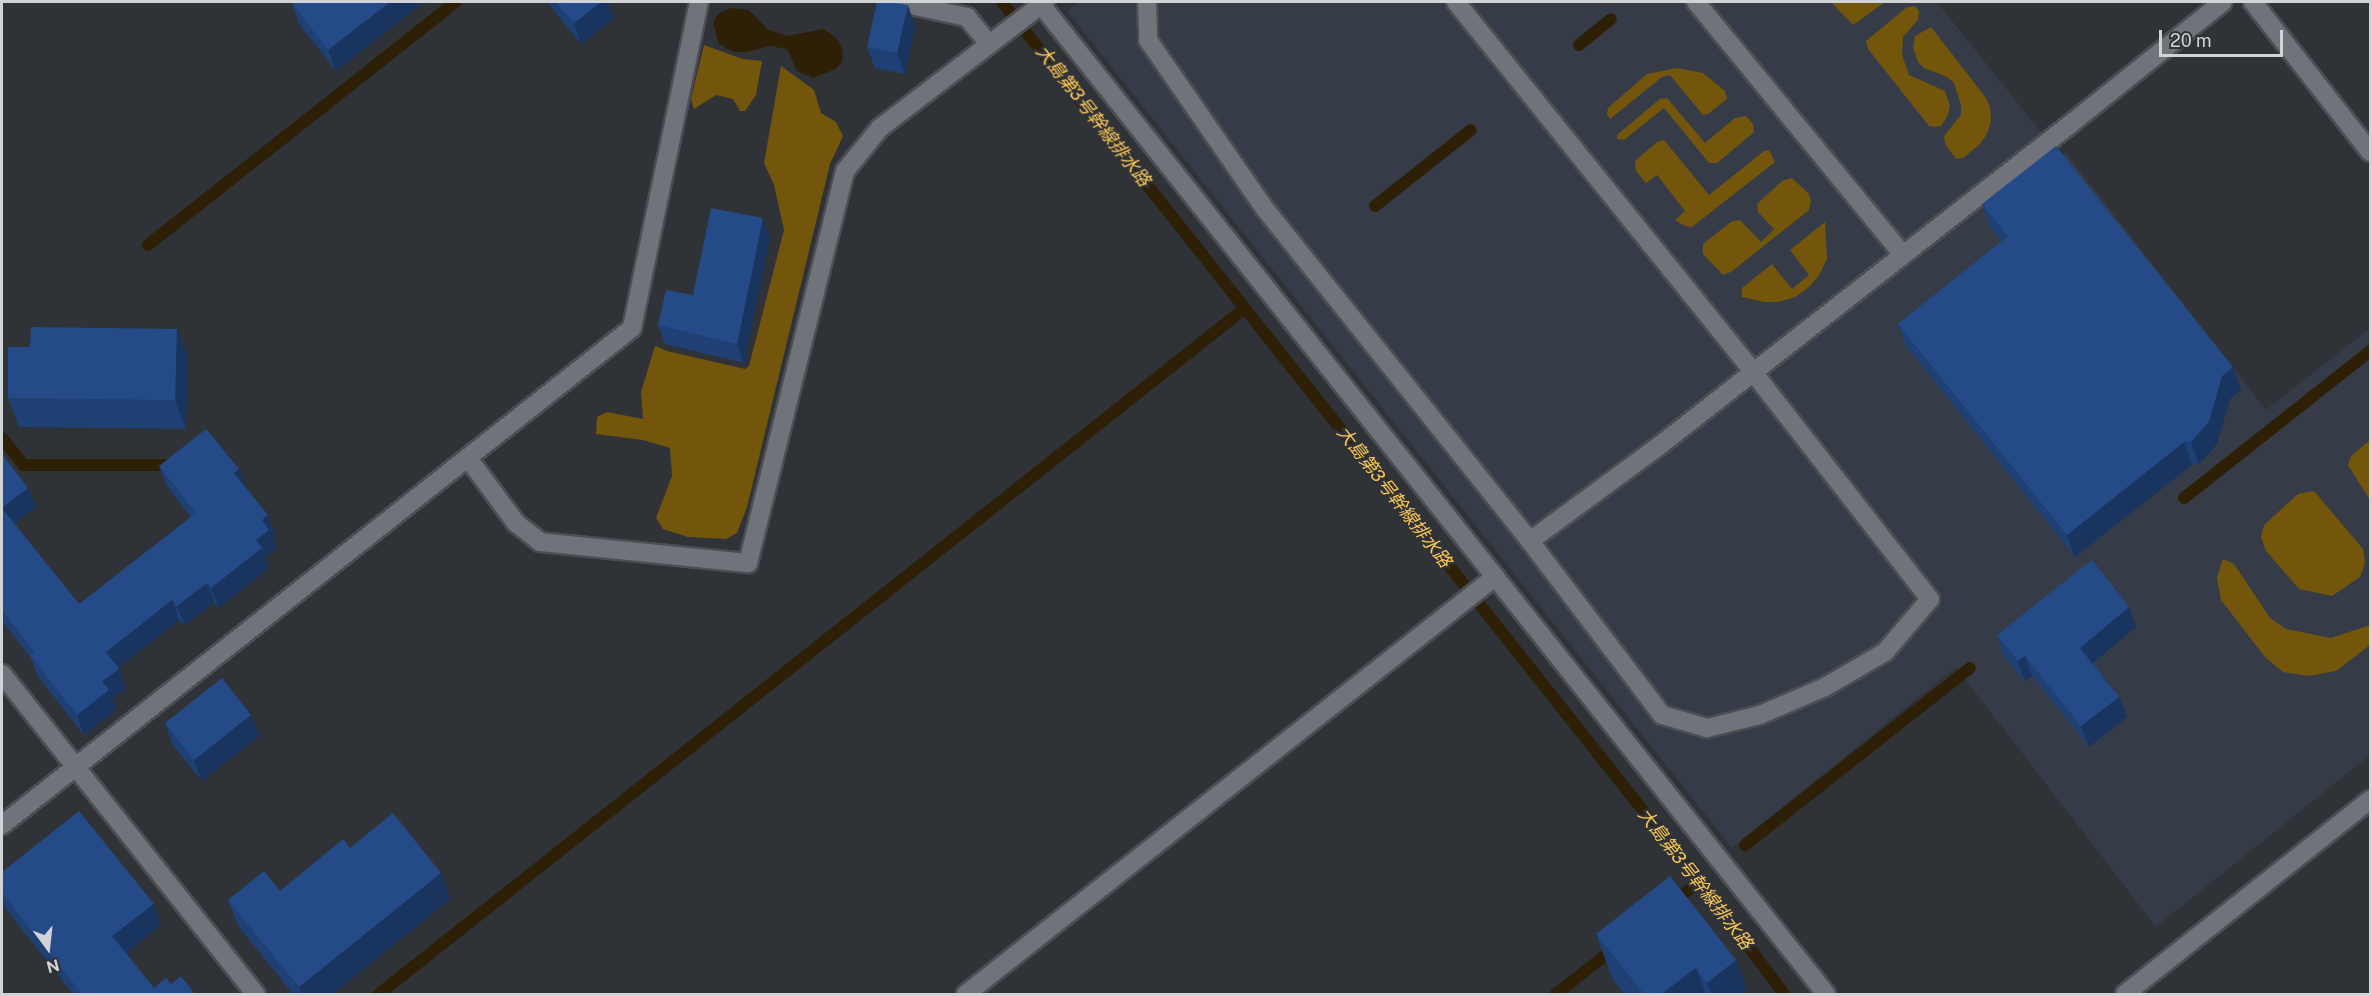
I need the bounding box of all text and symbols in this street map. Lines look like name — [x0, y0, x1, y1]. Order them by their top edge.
scale bar — [2162, 18, 2286, 56]
text: 20 m — [2170, 30, 2212, 51]
water label: 大島第3号幹線排水路 — [1031, 41, 1155, 191]
water label: 大島第3号幹線排水路 — [1332, 422, 1456, 572]
water label: 大島第3号幹線排水路 — [1633, 804, 1757, 954]
north arrow — [18, 918, 78, 978]
text: N — [44, 955, 61, 977]

